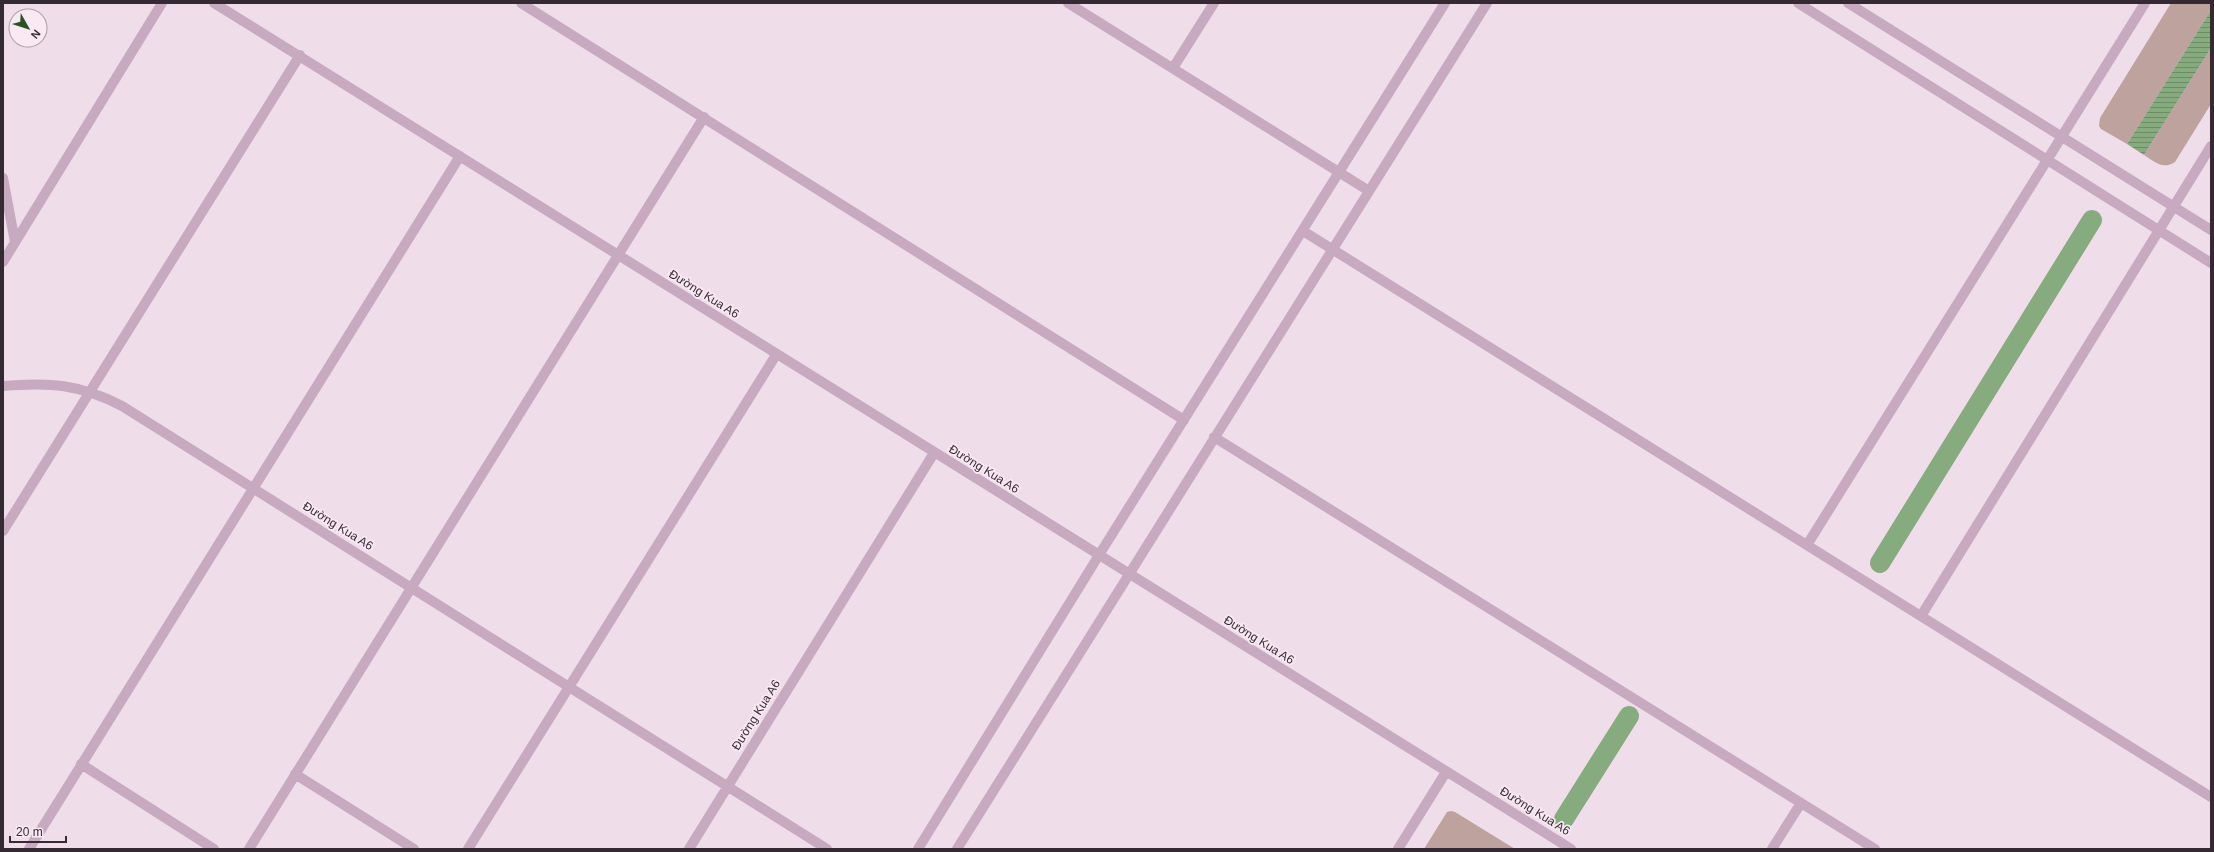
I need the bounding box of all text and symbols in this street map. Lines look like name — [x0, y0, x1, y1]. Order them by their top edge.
north arrow — [8, 8, 48, 48]
text: N — [29, 27, 43, 41]
street label: Đường Kua A6 — [666, 267, 742, 321]
street label: Đường Kua A6 — [946, 442, 1022, 496]
street label: Đường Kua A6 — [300, 499, 376, 553]
street label: Đường Kua A6 — [1221, 613, 1297, 667]
street label: Đường Kua A6 — [729, 677, 783, 753]
street label: Đường Kua A6 — [1497, 784, 1573, 838]
scale bar — [10, 818, 66, 844]
text: 20 m — [16, 825, 43, 839]

